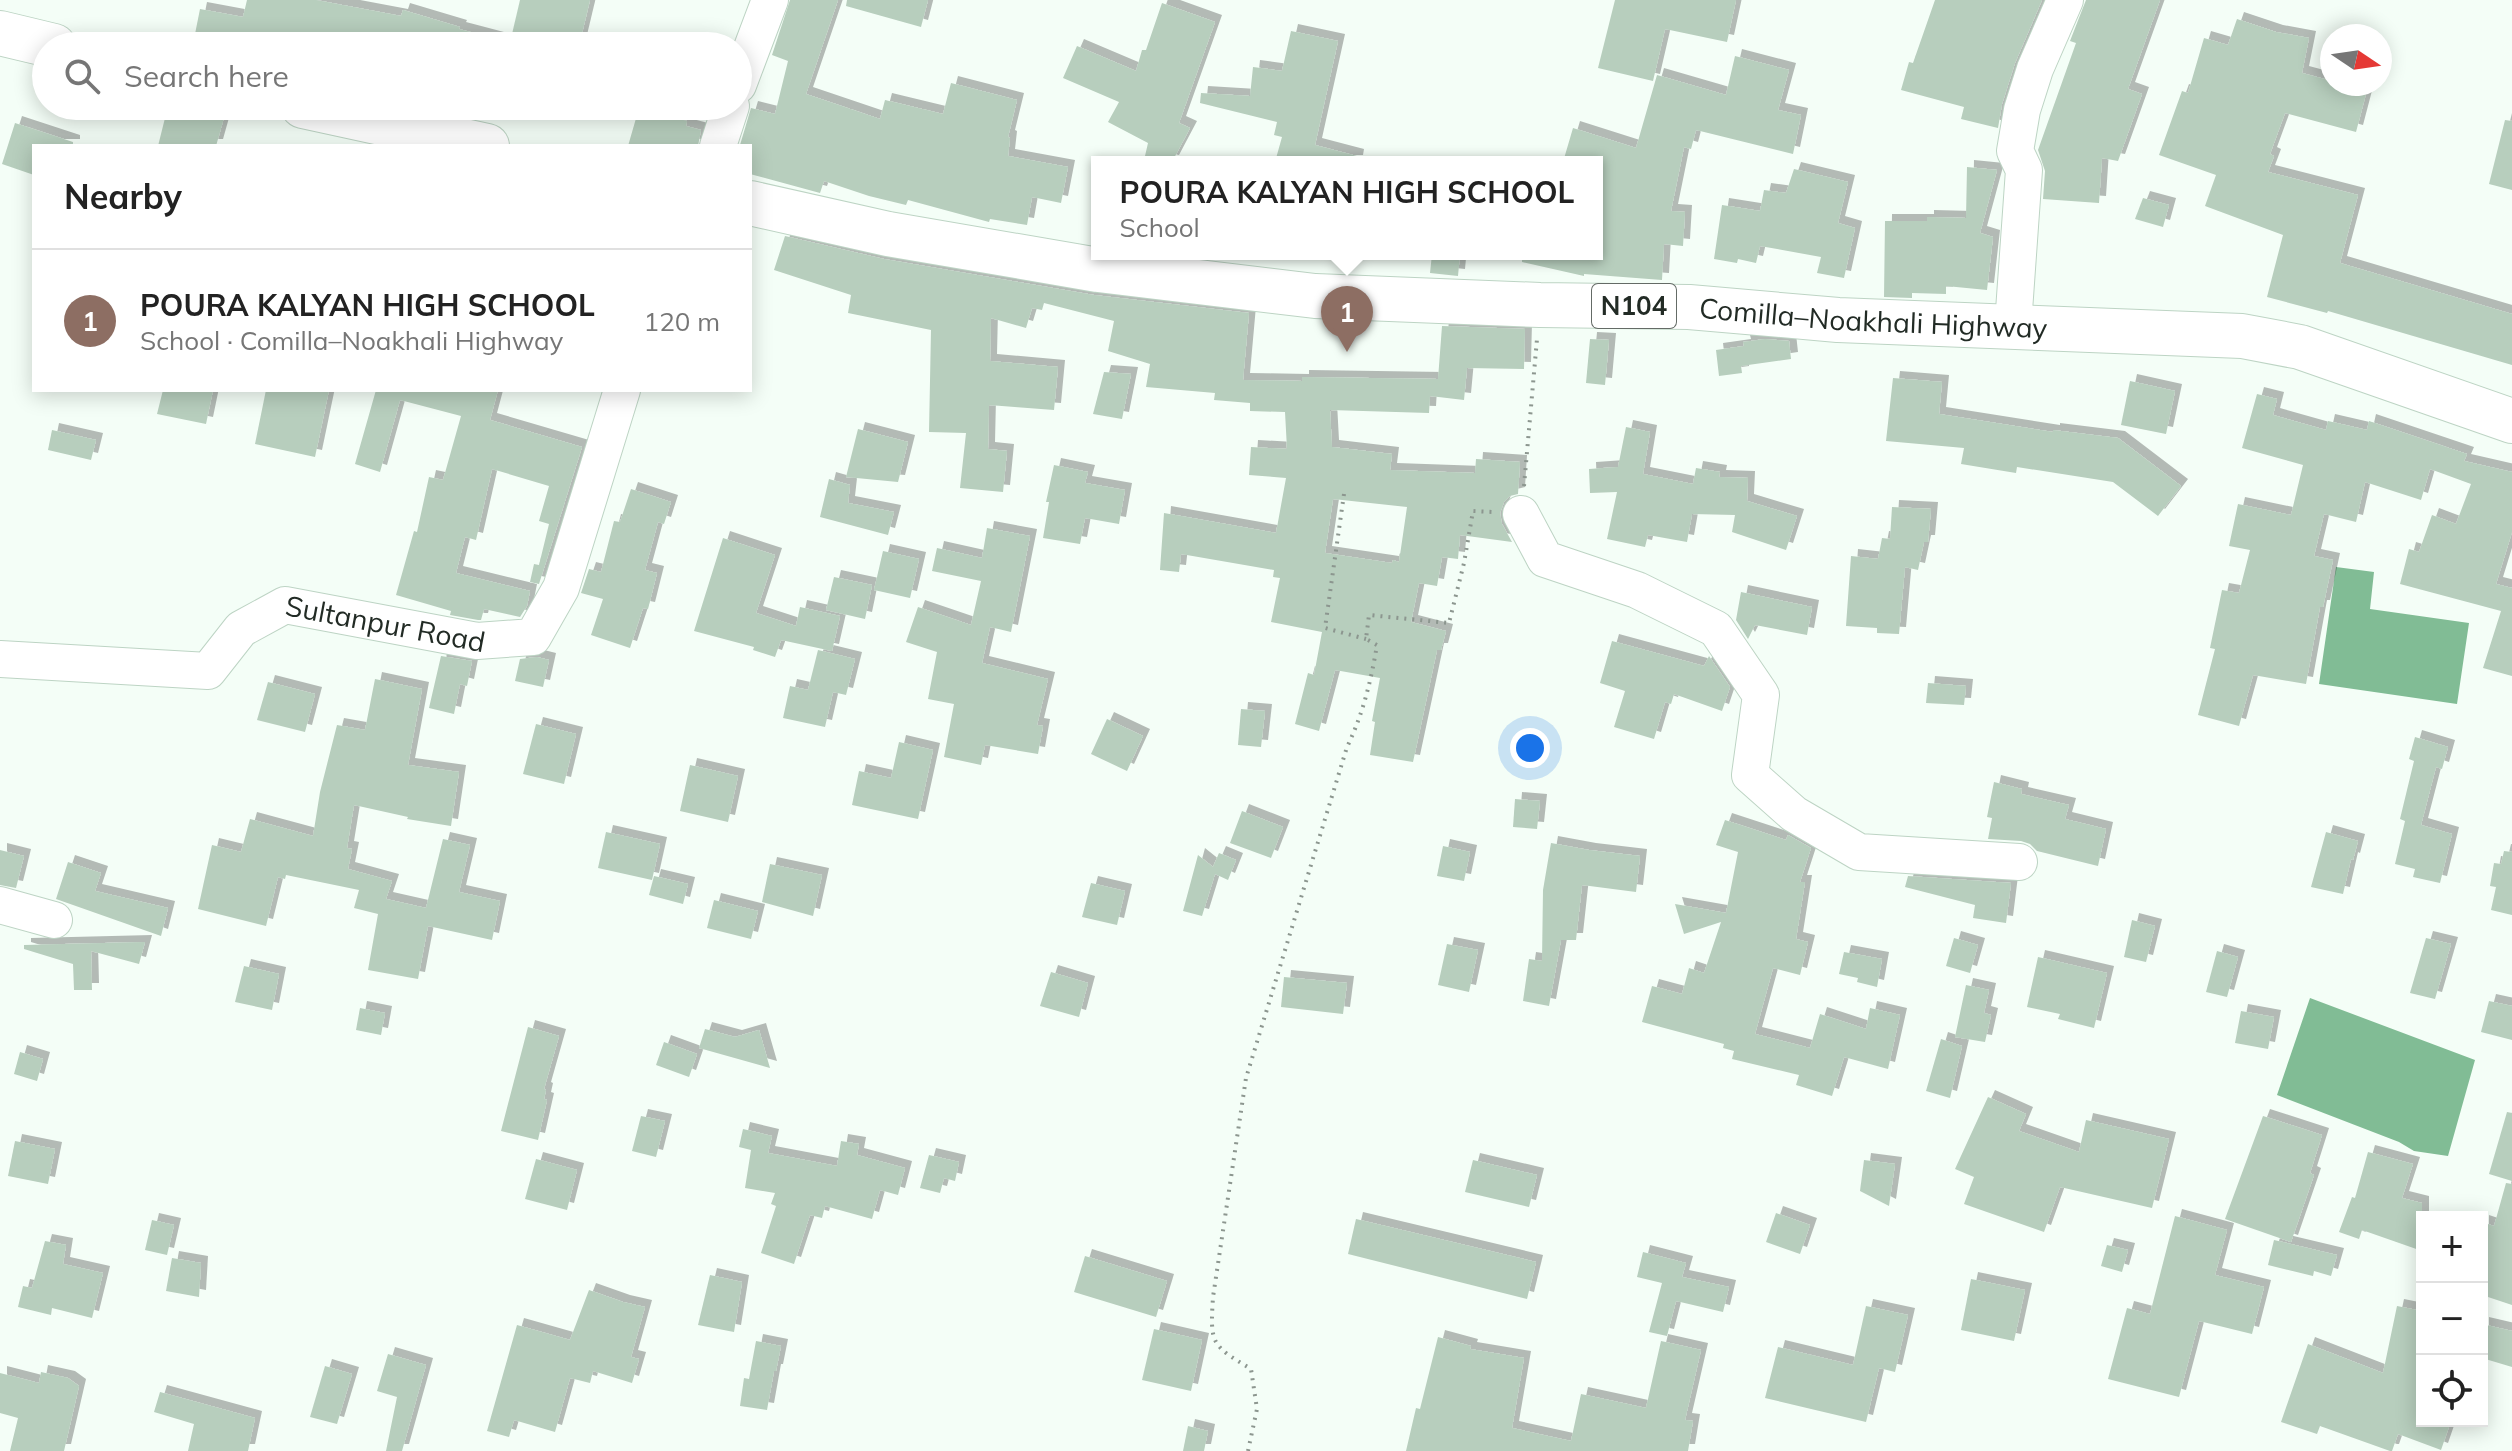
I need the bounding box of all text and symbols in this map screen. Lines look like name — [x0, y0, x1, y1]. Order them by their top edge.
north arrow — [2320, 24, 2392, 96]
search box — [32, 32, 752, 120]
icon: search — [60, 54, 104, 98]
text: Search here — [124, 57, 289, 95]
popup — [1091, 156, 1603, 260]
text: POURA KALYAN HIGH SCHOOL — [1120, 173, 1574, 211]
text: Nearby — [64, 175, 182, 218]
text: School — [1120, 211, 1200, 244]
road number: N104 — [1592, 284, 1676, 328]
text: POURA KALYAN HIGH SCHOOL — [140, 286, 595, 324]
pin: 1 — [1321, 286, 1373, 352]
street label: Comilla–Noakhali Highway — [1698, 290, 2048, 345]
text: 1 — [82, 305, 98, 338]
text: 120 m — [644, 305, 720, 338]
text: School · Comilla–Noakhali Highway — [140, 324, 563, 357]
street label: Sultanpur Road — [283, 587, 488, 659]
your location — [1510, 728, 1550, 768]
map controls — [2416, 1211, 2488, 1427]
button: + — [2416, 1211, 2488, 1283]
button: − — [2416, 1283, 2488, 1355]
button: locate — [2416, 1355, 2488, 1427]

